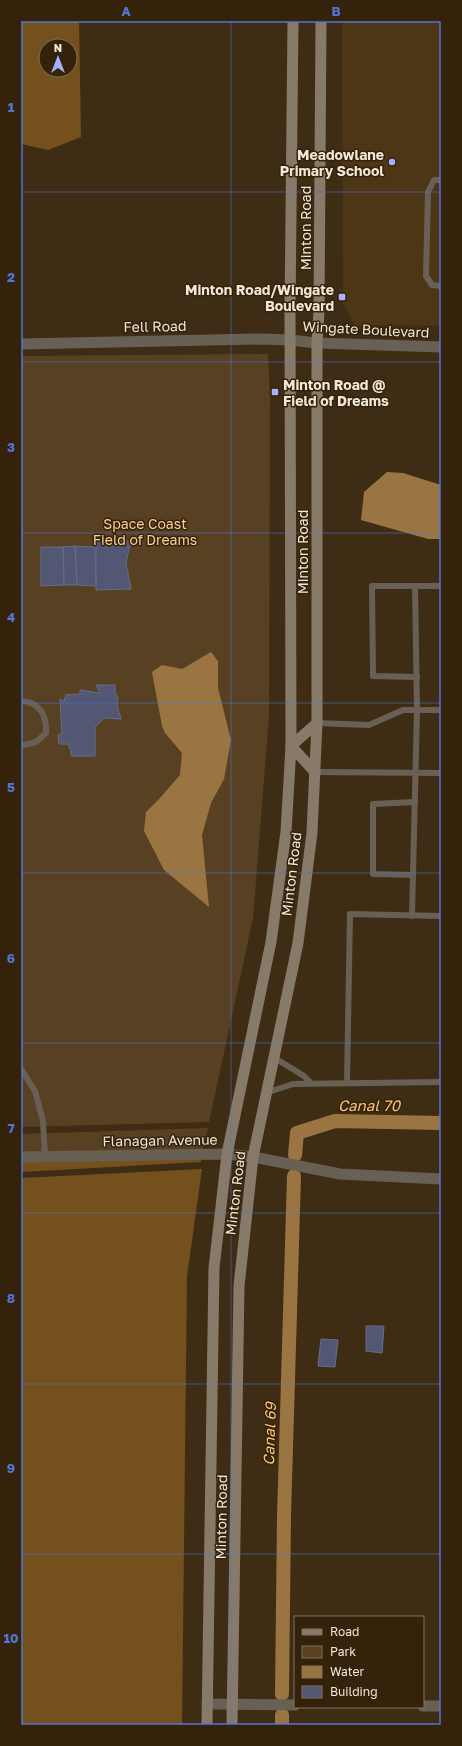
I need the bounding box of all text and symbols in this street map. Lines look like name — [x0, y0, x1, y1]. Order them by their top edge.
text: A — [121, 3, 131, 19]
text: B — [331, 3, 341, 19]
north arrow — [38, 38, 78, 78]
text: N — [54, 41, 62, 54]
text: 1 — [8, 99, 15, 115]
place label: Meadowlane Primary School — [280, 146, 384, 179]
marker: Meadowlane Primary School — [387, 157, 397, 167]
street label: Minton Road — [297, 186, 314, 270]
text: 2 — [7, 269, 15, 285]
place label: Minton Road/Wingate Boulevard — [185, 281, 334, 314]
marker: Minton Road/Wingate Boulevard — [337, 292, 347, 302]
street label: Fell Road — [123, 317, 187, 335]
street label: Wingate Boulevard — [302, 317, 430, 341]
place label: Minton Road @ Field of Dreams — [283, 376, 389, 409]
marker: Minton Road @ Field of Dreams — [270, 387, 280, 397]
text: 3 — [7, 439, 15, 455]
street label: Minton Road — [294, 510, 311, 594]
park label: Space Coast Field of Dreams — [93, 515, 197, 548]
text: 4 — [7, 609, 15, 625]
text: 5 — [7, 779, 15, 795]
street label: Minton Road — [277, 831, 305, 917]
text: 6 — [7, 950, 15, 966]
water label: Canal 70 — [338, 1096, 402, 1114]
text: 7 — [7, 1120, 15, 1136]
street label: Flanagan Avenue — [102, 1130, 218, 1150]
street label: Minton Road — [221, 1150, 249, 1236]
text: 8 — [7, 1290, 15, 1306]
water label: Canal 69 — [259, 1400, 279, 1466]
text: 9 — [7, 1460, 15, 1476]
street label: Minton Road — [212, 1475, 230, 1559]
legend — [294, 1616, 424, 1708]
text: Road — [330, 1624, 359, 1639]
text: 10 — [3, 1630, 19, 1646]
text: Park — [330, 1644, 356, 1659]
text: Water — [330, 1664, 364, 1679]
text: Building — [330, 1684, 378, 1699]

